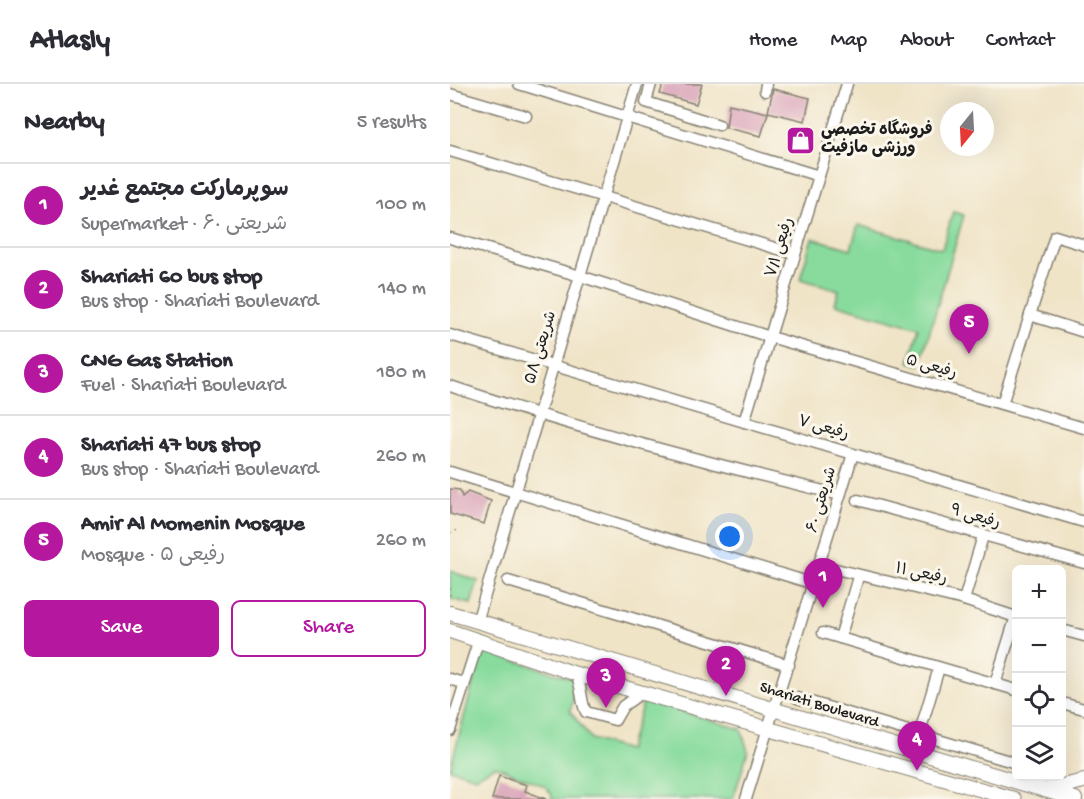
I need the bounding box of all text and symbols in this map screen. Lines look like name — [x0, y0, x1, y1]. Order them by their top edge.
text: Atlasly — [30, 25, 110, 58]
text: Home — [749, 29, 797, 54]
text: Map — [830, 29, 867, 54]
text: About — [900, 29, 953, 54]
text: Contact — [986, 29, 1054, 54]
north arrow — [940, 102, 994, 156]
text: Nearby — [24, 108, 105, 139]
text: 5 results — [357, 112, 426, 135]
place label: فروشگاه تخصصی ورزشی مازفیت — [821, 119, 932, 159]
shop icon: فروشگاه تخصصی ورزشی مازفیت — [784, 124, 816, 156]
text: سوپرمارکت مجتمع غدیر — [81, 178, 289, 204]
text: 1 — [39, 194, 48, 217]
text: 100 m — [376, 194, 426, 217]
text: Supermarket · شریعتی ۶۰ — [81, 214, 287, 237]
street label: رفیعی ۷/۱ — [763, 216, 799, 280]
text: Shariati 60 bus stop — [81, 265, 262, 291]
text: 2 — [39, 278, 48, 301]
text: 140 m — [378, 278, 426, 301]
text: Bus stop · Shariati Boulevard — [81, 291, 319, 314]
pin: 5 — [950, 304, 988, 354]
street label: شریعتی ۵۸ — [522, 309, 562, 387]
text: CNG Gas Station — [81, 349, 233, 375]
street label: رفیعی ۵ — [903, 352, 959, 384]
text: 3 — [38, 362, 49, 385]
text: 180 m — [377, 362, 426, 385]
text: Fuel · Shariati Boulevard — [81, 375, 285, 398]
street label: رفیعی ۷ — [795, 413, 851, 445]
text: Shariati 47 bus stop — [81, 433, 261, 459]
text: 4 — [39, 446, 48, 469]
text: 260 m — [376, 446, 426, 469]
text: Bus stop · Shariati Boulevard — [81, 459, 319, 482]
street label: شریعتی ۶۰ — [804, 465, 842, 535]
street label: رفیعی ۹ — [948, 502, 1002, 534]
text: Amir Al Momenin Mosque — [81, 512, 305, 538]
your location — [715, 522, 744, 551]
text: 5 — [38, 530, 49, 553]
text: 260 m — [376, 530, 426, 553]
text: Mosque · رفیعی ۵ — [81, 545, 225, 568]
pin: 1 — [804, 558, 842, 608]
street label: رفیعی ۱۱ — [893, 560, 949, 590]
map controls — [1012, 565, 1066, 781]
button: + — [1012, 565, 1066, 619]
button: Save — [24, 600, 219, 657]
button: Share — [231, 600, 426, 657]
button: − — [1012, 619, 1066, 673]
pin: 2 — [706, 646, 746, 696]
pin: 3 — [586, 658, 626, 708]
button: locate — [1012, 673, 1066, 727]
street label: Shariati Boulevard — [757, 679, 882, 734]
pin: 4 — [898, 722, 936, 771]
button: layers — [1012, 727, 1066, 781]

